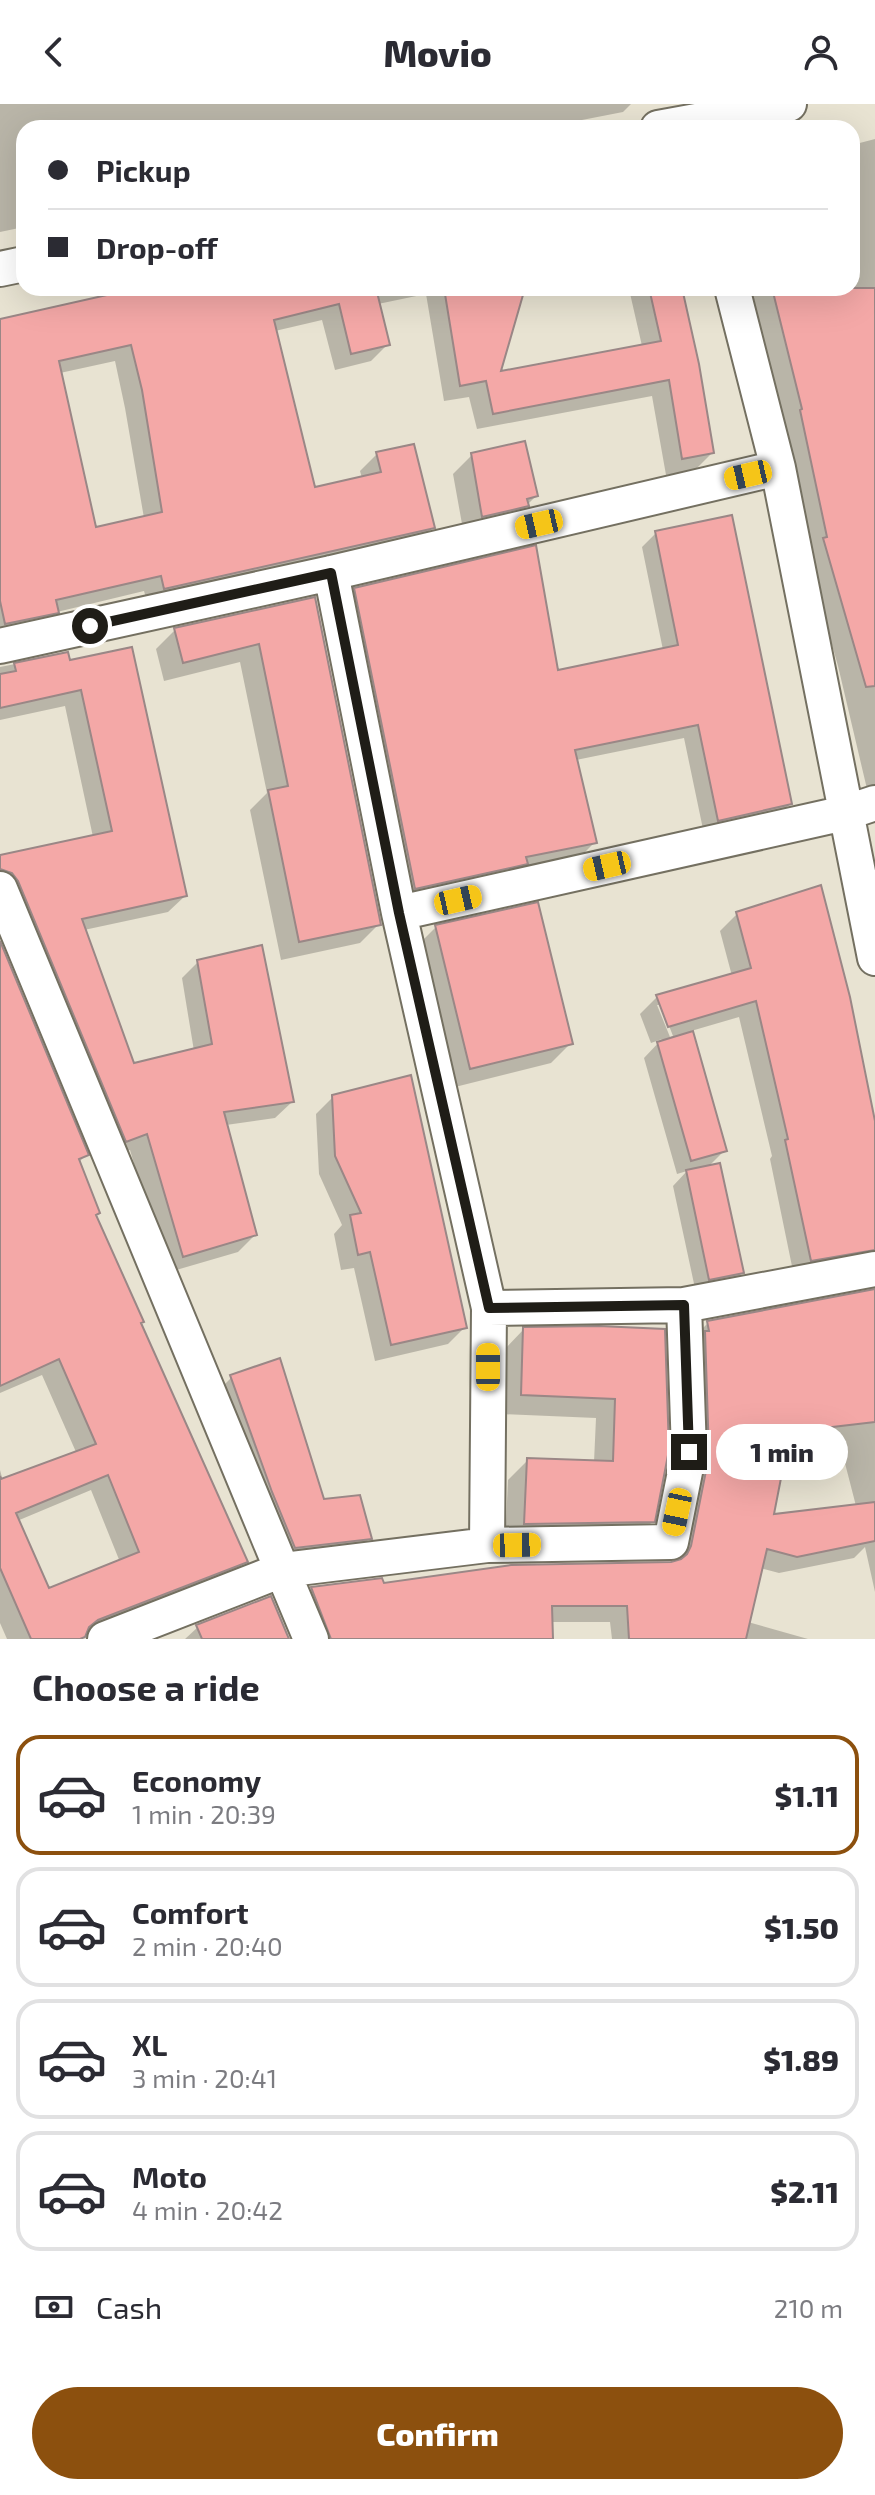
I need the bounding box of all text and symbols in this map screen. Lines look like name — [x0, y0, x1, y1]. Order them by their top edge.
icon: back — [32, 30, 76, 74]
icon: person — [799, 30, 843, 74]
text: Movio — [383, 31, 492, 74]
text: Pickup — [96, 152, 191, 188]
text: Drop-off — [96, 229, 218, 265]
car — [722, 458, 774, 492]
car — [513, 507, 565, 541]
route start — [72, 608, 108, 644]
car — [581, 849, 633, 883]
car — [432, 883, 484, 917]
car — [476, 1343, 500, 1391]
callout: 1 min — [717, 1424, 849, 1480]
route end — [671, 1434, 707, 1470]
text: 1 min — [750, 1436, 814, 1467]
car — [660, 1486, 694, 1538]
car — [493, 1533, 541, 1557]
text: Choose a ride — [32, 1665, 260, 1708]
icon: car — [36, 1759, 108, 1831]
text: Economy — [132, 1762, 261, 1798]
text: $1.11 — [775, 1777, 839, 1813]
text: 1 min · 20:39 — [132, 1798, 276, 1829]
icon: car — [36, 1891, 108, 1963]
text: Comfort — [132, 1894, 249, 1930]
text: $1.50 — [764, 1909, 839, 1945]
text: 2 min · 20:40 — [132, 1930, 283, 1961]
icon: car — [36, 2023, 108, 2095]
text: XL — [132, 2026, 167, 2062]
text: $1.89 — [763, 2041, 839, 2077]
text: 3 min · 20:41 — [132, 2062, 277, 2093]
icon: car — [36, 2155, 108, 2227]
text: Moto — [132, 2158, 207, 2194]
text: $2.11 — [770, 2173, 839, 2209]
text: 4 min · 20:42 — [132, 2194, 283, 2225]
icon: cash — [32, 2285, 76, 2329]
text: Cash — [96, 2289, 162, 2325]
text: 210 m — [774, 2292, 843, 2323]
button: Confirm — [32, 2387, 843, 2479]

